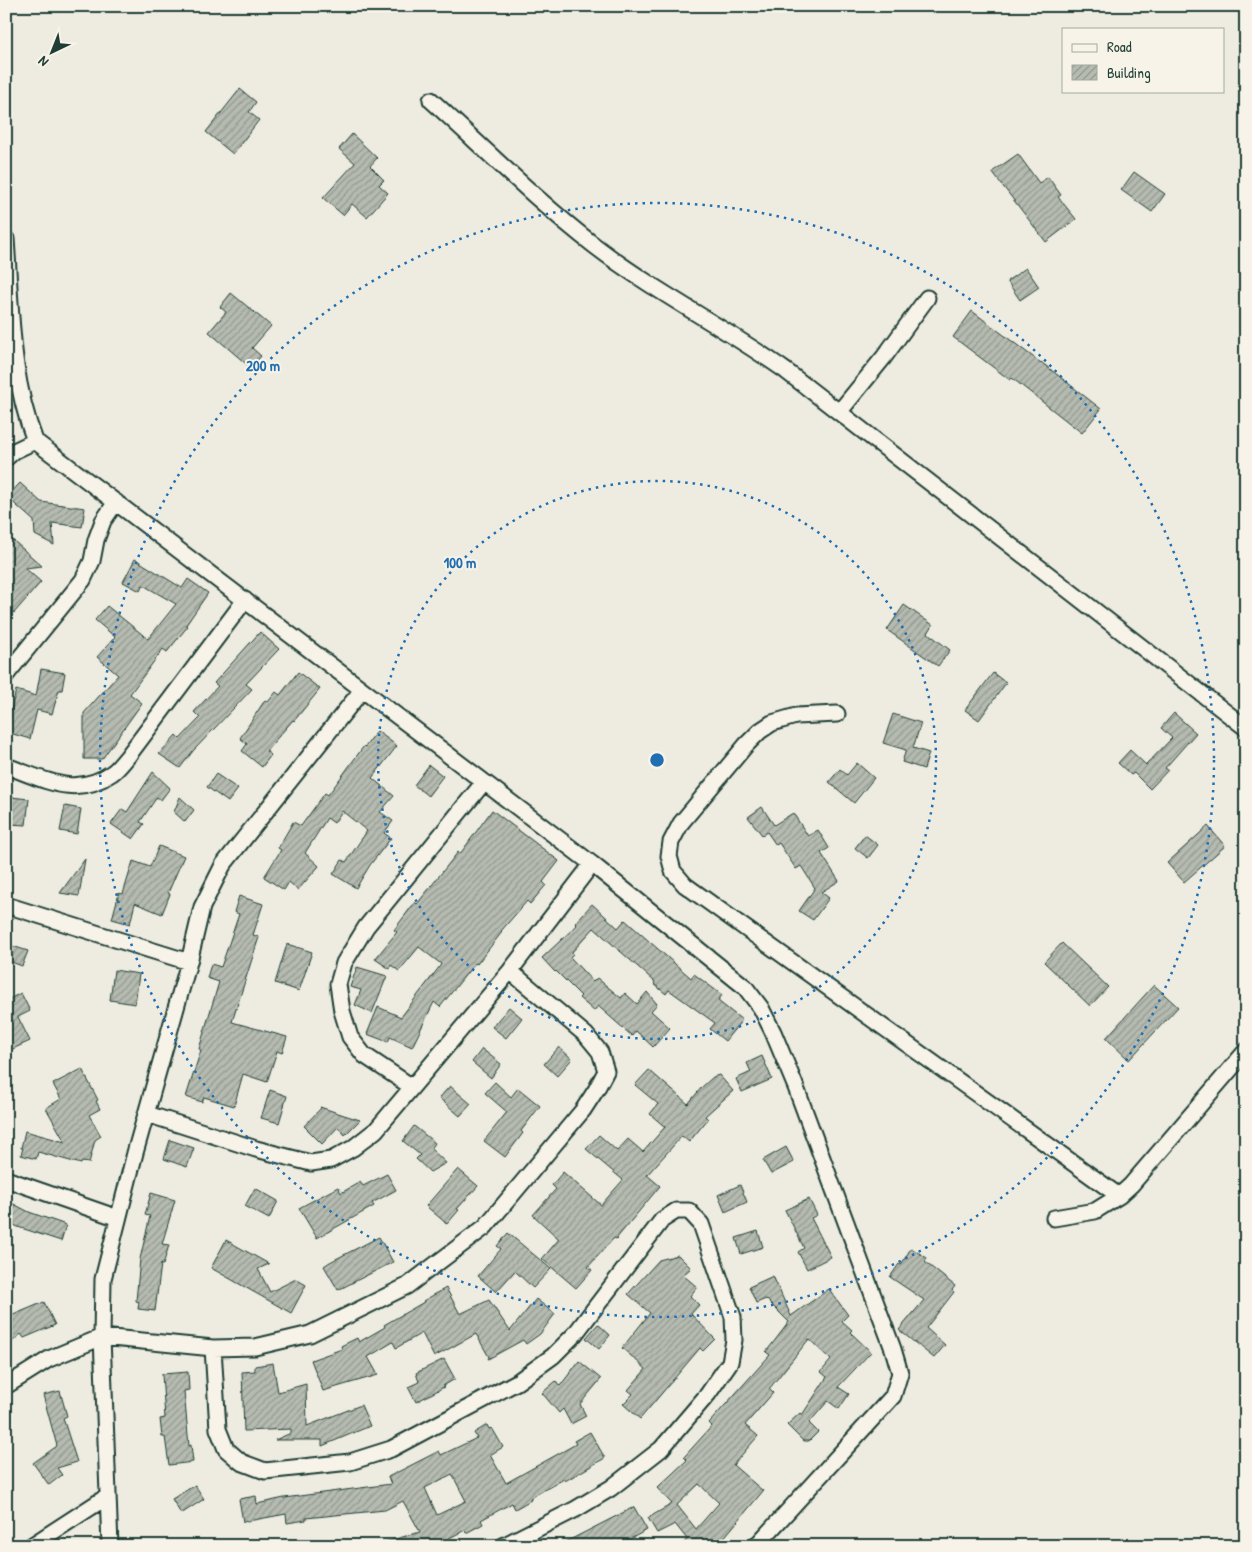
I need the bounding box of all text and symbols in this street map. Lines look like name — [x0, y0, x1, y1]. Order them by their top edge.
north arrow — [28, 28, 78, 78]
legend — [1062, 28, 1224, 92]
text: Road — [1107, 36, 1132, 57]
text: N — [33, 52, 52, 71]
text: Building — [1107, 62, 1151, 83]
text: 200 m — [246, 355, 280, 376]
text: 100 m — [444, 552, 476, 573]
centre of rings — [648, 751, 666, 769]

